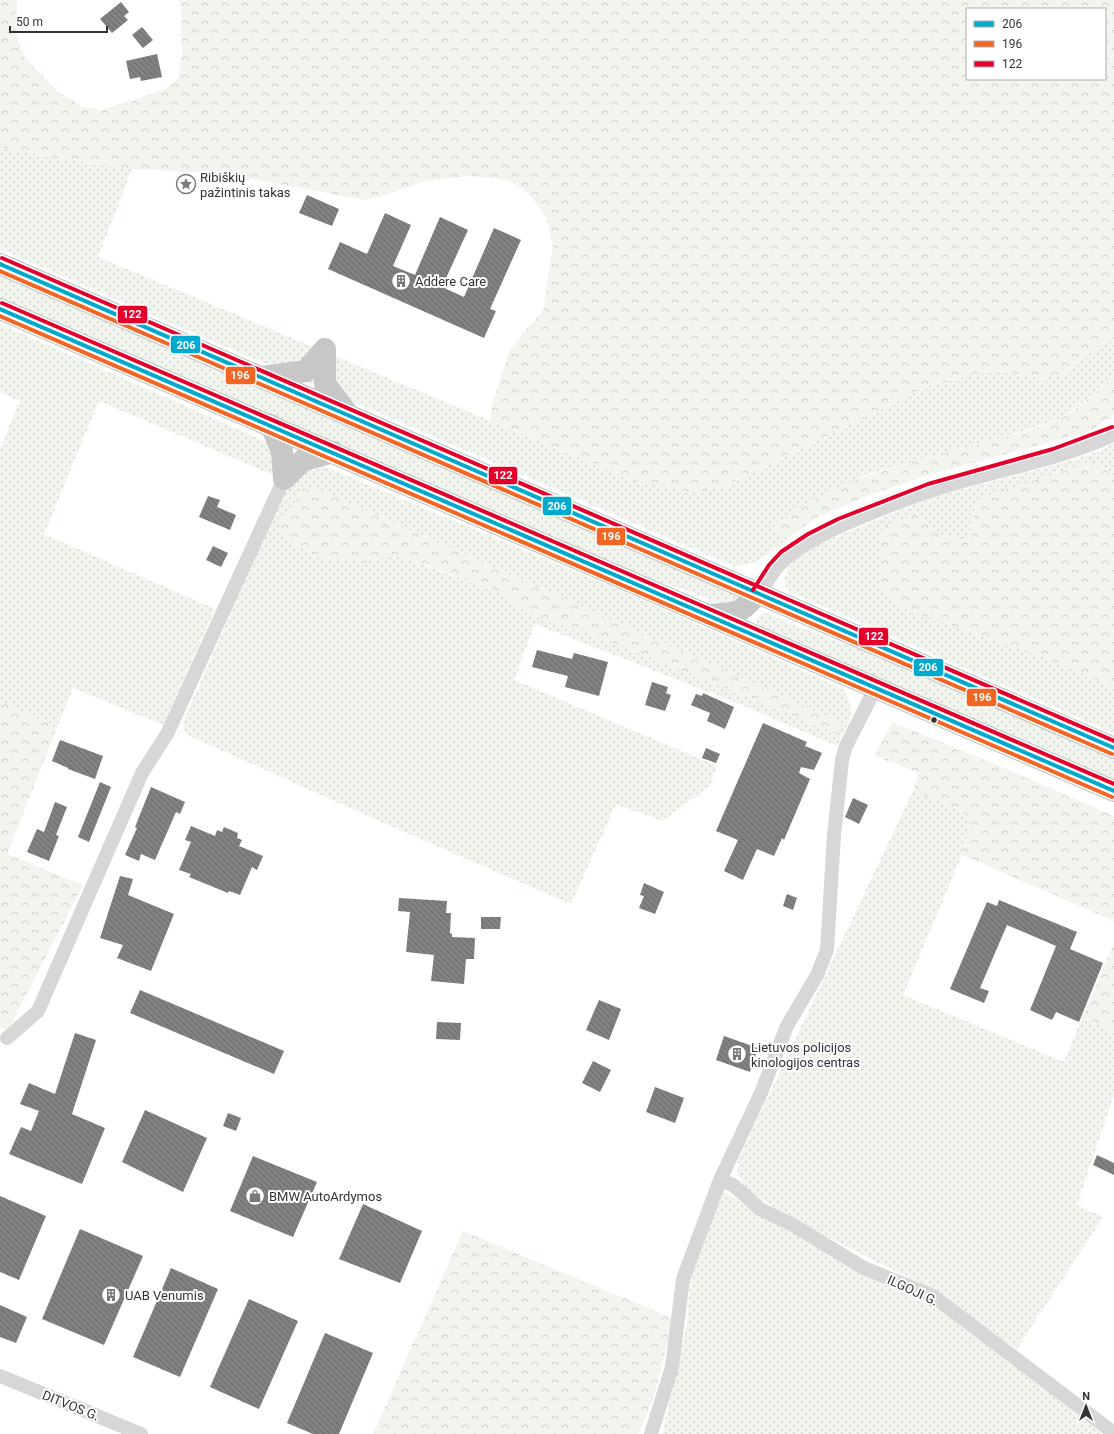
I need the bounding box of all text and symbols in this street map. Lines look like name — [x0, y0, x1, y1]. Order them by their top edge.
scale bar — [10, 8, 107, 34]
legend — [966, 8, 1106, 80]
text: 50 m — [16, 15, 43, 29]
text: 206 — [1002, 17, 1022, 31]
text: 196 — [1002, 37, 1022, 51]
text: 122 — [1002, 57, 1022, 71]
place label: Ribiškių pažintinis takas — [200, 170, 291, 200]
place icon: Ribiškių pažintinis takas — [175, 173, 197, 195]
building icon: Addere Care — [390, 270, 412, 292]
place label: Addere Care — [415, 274, 486, 289]
line badge: 122 — [117, 305, 148, 324]
text: 122 — [123, 308, 141, 321]
line badge: 206 — [170, 335, 201, 354]
text: 206 — [177, 339, 195, 352]
line badge: 196 — [225, 366, 256, 385]
text: 196 — [231, 369, 249, 382]
line badge: 122 — [488, 466, 518, 485]
text: 122 — [494, 469, 512, 482]
line badge: 206 — [542, 496, 572, 516]
text: 206 — [548, 500, 566, 513]
line badge: 196 — [596, 527, 626, 546]
text: 196 — [602, 530, 620, 543]
line badge: 122 — [858, 627, 889, 646]
text: 122 — [865, 630, 883, 643]
line badge: 206 — [913, 658, 944, 677]
text: 206 — [919, 661, 937, 674]
line badge: 196 — [966, 688, 997, 707]
text: 196 — [973, 691, 991, 704]
unlabelled marker — [929, 715, 939, 725]
place label: Lietuvos policijos kinologijos centras — [751, 1040, 860, 1070]
building icon: Lietuvos policijos kinologijos centras — [726, 1043, 748, 1065]
shop icon: BMW AutoArdymos — [244, 1185, 266, 1207]
place label: BMW AutoArdymos — [269, 1189, 382, 1204]
street label: ILGOJI G. — [885, 1272, 940, 1309]
building icon: UAB Venumis — [100, 1284, 122, 1306]
place label: UAB Venumis — [125, 1288, 204, 1303]
north arrow — [1066, 1386, 1106, 1426]
street label: DITVOS G. — [40, 1387, 101, 1424]
text: N — [1082, 1390, 1090, 1403]

